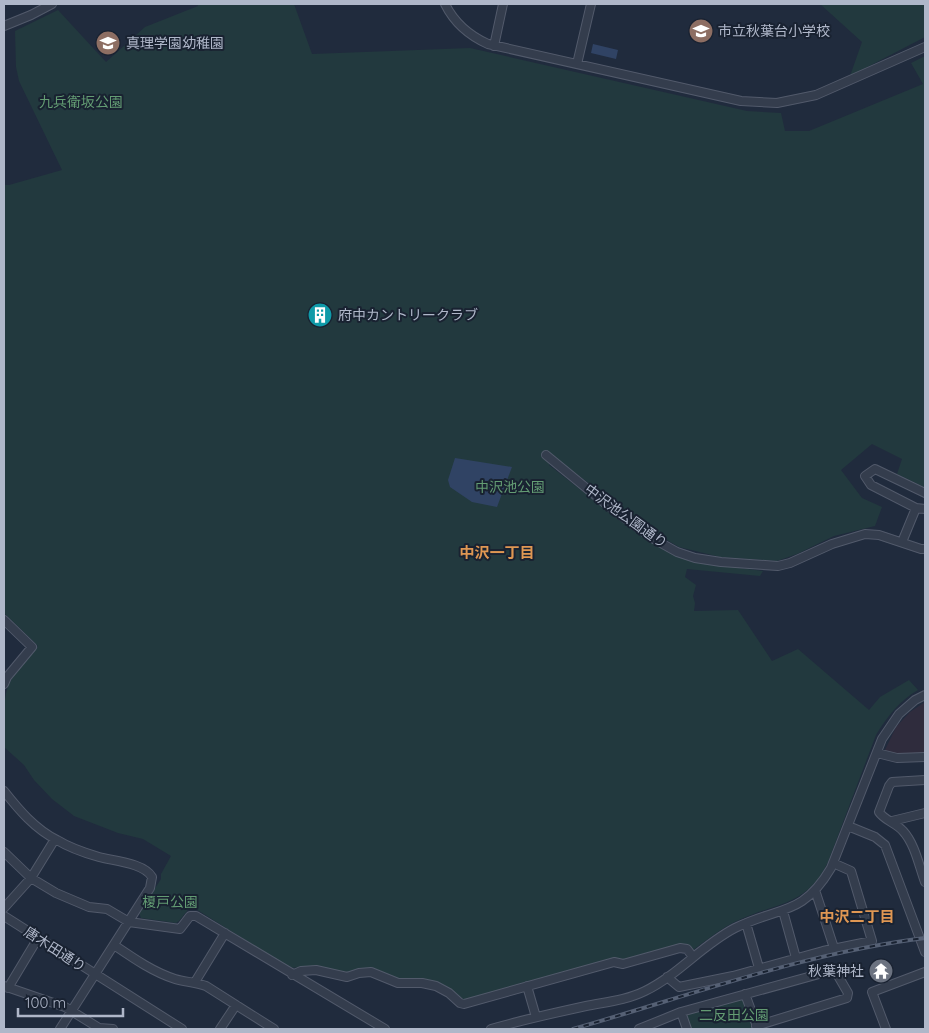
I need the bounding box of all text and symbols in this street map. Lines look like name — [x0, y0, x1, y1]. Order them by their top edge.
school or university icon: 市立秋葉台小学校 — [688, 18, 714, 44]
place label: 市立秋葉台小学校 — [718, 22, 830, 40]
school or university icon: 真理学園幼稚園 — [95, 30, 121, 56]
place label: 真理学園幼稚園 — [126, 34, 224, 52]
park label: 九兵衛坂公園 — [39, 93, 123, 111]
building icon: 府中カントリークラブ — [307, 302, 333, 328]
place label: 府中カントリークラブ — [338, 306, 478, 324]
park label: 中沢池公園 — [475, 478, 545, 496]
street label: 中沢池公園通り — [581, 480, 671, 552]
district label: 中沢一丁目 — [459, 543, 535, 562]
park label: 榎戸公園 — [142, 893, 198, 911]
district label: 中沢二丁目 — [819, 907, 895, 926]
street label: 唐木田通り — [21, 922, 89, 976]
temple icon: 秋葉神社 — [868, 958, 894, 984]
place label: 秋葉神社 — [808, 962, 864, 980]
scale bar — [18, 986, 122, 1018]
text: 100 m — [25, 993, 66, 1012]
park label: 二反田公園 — [699, 1006, 769, 1024]

